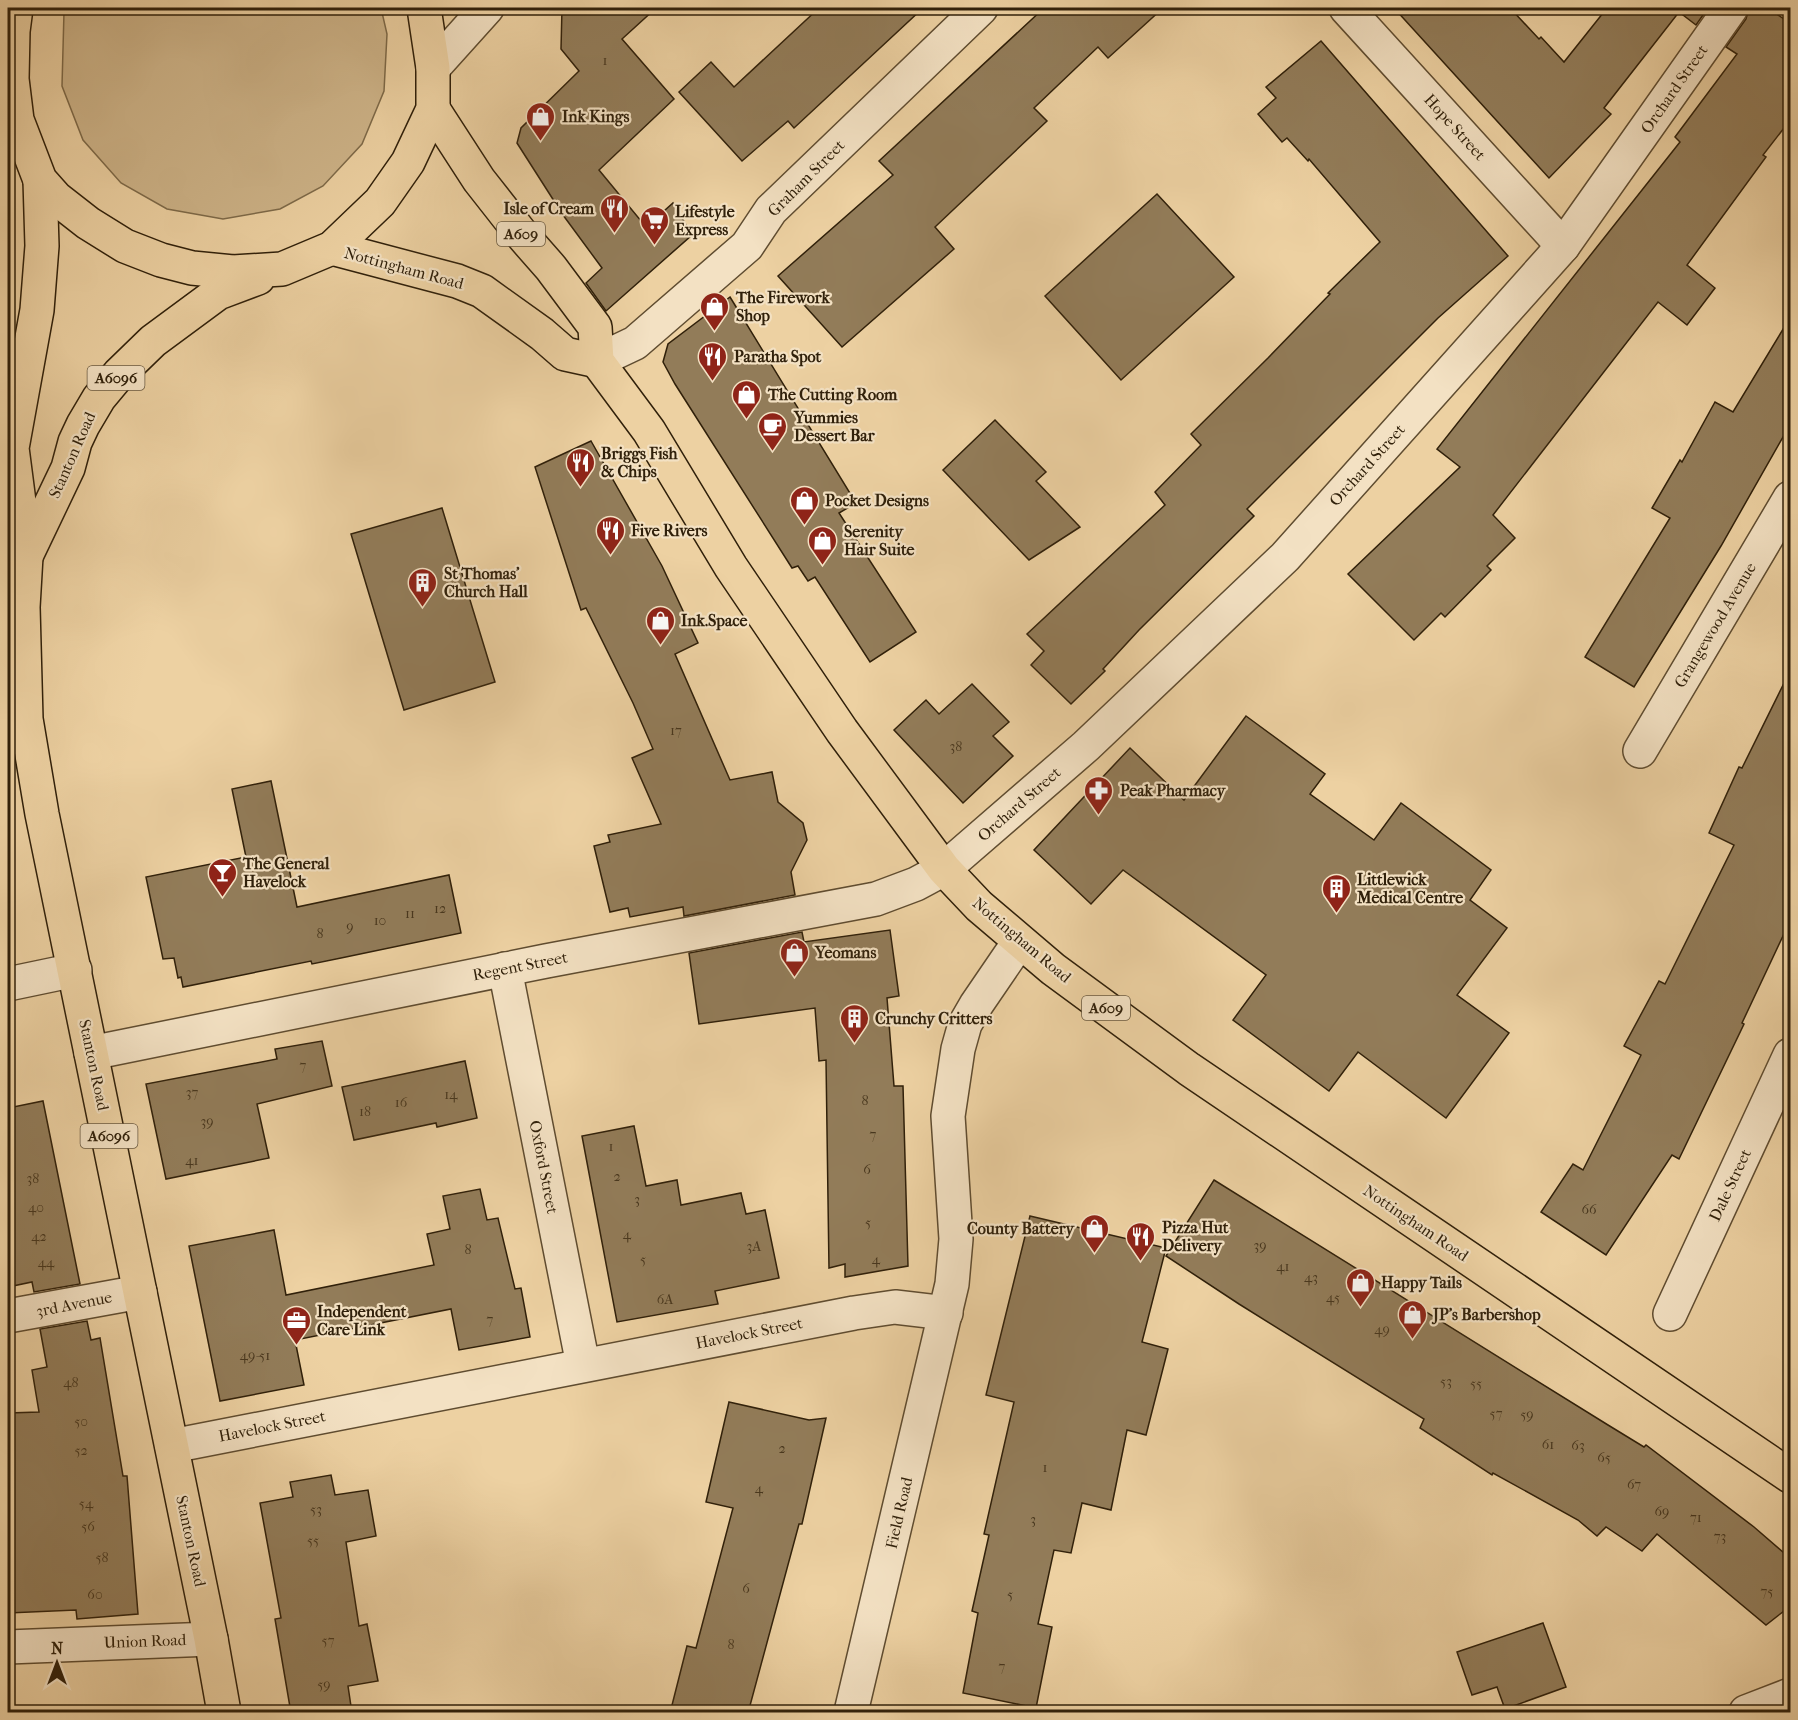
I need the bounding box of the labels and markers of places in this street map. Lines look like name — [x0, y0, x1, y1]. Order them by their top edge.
shop icon: Ink Kings — [525, 100, 557, 142]
place label: Ink Kings — [562, 107, 629, 127]
restaurant icon: Isle of Cream — [599, 192, 631, 234]
place label: Isle of Cream — [504, 199, 595, 218]
place label: Lifestyle Express — [675, 202, 735, 240]
supermarket icon: Lifestyle Express — [638, 204, 670, 246]
place label: The Firework Shop — [735, 288, 830, 326]
shop icon: The Firework Shop — [699, 290, 731, 332]
restaurant icon: Paratha Spot — [697, 340, 729, 382]
place label: Paratha Spot — [734, 347, 822, 367]
shop icon: The Cutting Room — [731, 378, 763, 420]
place label: The Cutting Room — [767, 385, 898, 405]
place label: Yummies Dessert Bar — [793, 408, 876, 445]
cafe icon: Yummies Dessert Bar — [757, 410, 789, 452]
place label: Briggs Fish & Chips — [601, 444, 678, 482]
restaurant icon: Briggs Fish & Chips — [564, 446, 596, 488]
shop icon: Pocket Designs — [788, 484, 820, 526]
place label: Pocket Designs — [825, 491, 929, 511]
restaurant icon: Five Rivers — [594, 514, 626, 556]
place label: Five Rivers — [630, 521, 708, 540]
place label: Serenity Hair Suite — [844, 522, 915, 559]
shop icon: Serenity Hair Suite — [807, 524, 839, 566]
place label: St Thomas' Church Hall — [444, 564, 528, 601]
building icon: St Thomas' Church Hall — [407, 566, 439, 608]
shop icon: Ink.Space — [644, 604, 676, 646]
place label: Ink.Space — [681, 611, 747, 631]
pharmacy icon: Peak Pharmacy — [1083, 774, 1115, 816]
place label: Peak Pharmacy — [1120, 781, 1227, 801]
place label: The General Havelock — [242, 854, 330, 891]
bar icon: The General Havelock — [206, 856, 238, 898]
place label: Littlewick Medical Centre — [1356, 870, 1463, 907]
building icon: Littlewick Medical Centre — [1320, 872, 1352, 914]
shop icon: Yeomans — [778, 936, 810, 978]
place label: Yeomans — [814, 943, 876, 962]
building icon: Crunchy Critters — [838, 1002, 870, 1044]
place label: Crunchy Critters — [875, 1009, 992, 1029]
shop icon: County Battery — [1079, 1212, 1111, 1254]
place label: Pizza Hut Delivery — [1162, 1218, 1229, 1256]
place label: County Battery — [967, 1219, 1075, 1239]
restaurant icon: Pizza Hut Delivery — [1125, 1220, 1157, 1262]
shop icon: Happy Tails — [1344, 1266, 1376, 1308]
place label: Happy Tails — [1381, 1273, 1462, 1293]
shop icon: JP's Barbershop — [1396, 1298, 1428, 1340]
place label: Independent Care Link — [317, 1302, 407, 1339]
office icon: Independent Care Link — [280, 1304, 312, 1346]
place label: JP's Barbershop — [1431, 1305, 1541, 1325]

